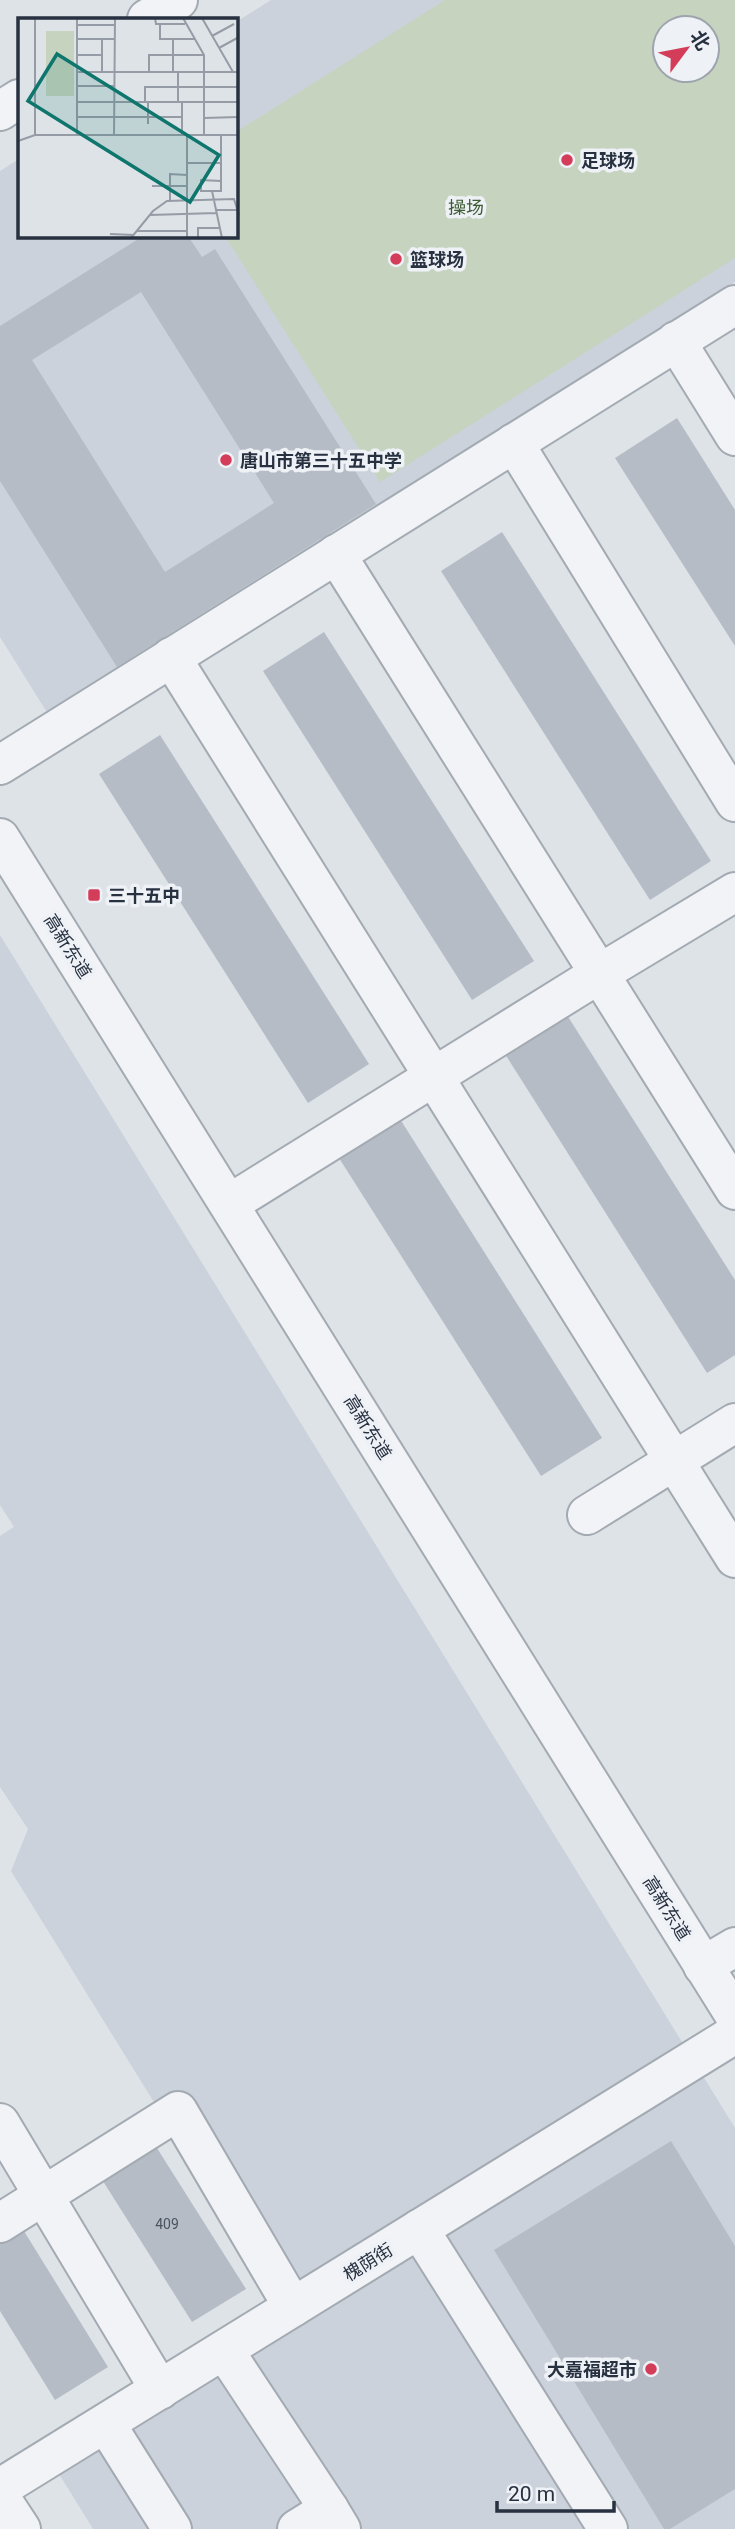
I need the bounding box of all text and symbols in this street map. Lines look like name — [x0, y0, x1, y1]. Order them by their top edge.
north arrow — [651, 14, 721, 84]
inset map — [18, 18, 238, 238]
text: 北 — [685, 26, 715, 54]
place label: 足球场 — [581, 150, 635, 171]
marker: 足球场 — [559, 152, 575, 168]
park label: 操场 — [448, 197, 484, 218]
place label: 篮球场 — [410, 249, 464, 270]
marker: 篮球场 — [388, 251, 404, 267]
place label: 唐山市第三十五中学 — [240, 450, 402, 471]
marker: 唐山市第三十五中学 — [218, 452, 234, 468]
place label: 三十五中 — [108, 885, 180, 906]
marker: 三十五中 — [86, 887, 102, 903]
street label: 高新东道 — [40, 910, 96, 982]
street label: 高新东道 — [340, 1391, 396, 1463]
street label: 高新东道 — [639, 1872, 695, 1944]
house number: 409 — [155, 2216, 179, 2232]
street label: 槐荫街 — [340, 2239, 396, 2285]
place label: 大嘉福超市 — [547, 2359, 637, 2380]
marker: 大嘉福超市 — [643, 2361, 659, 2377]
scale bar — [497, 2470, 614, 2514]
text: 20 m — [508, 2482, 555, 2506]

